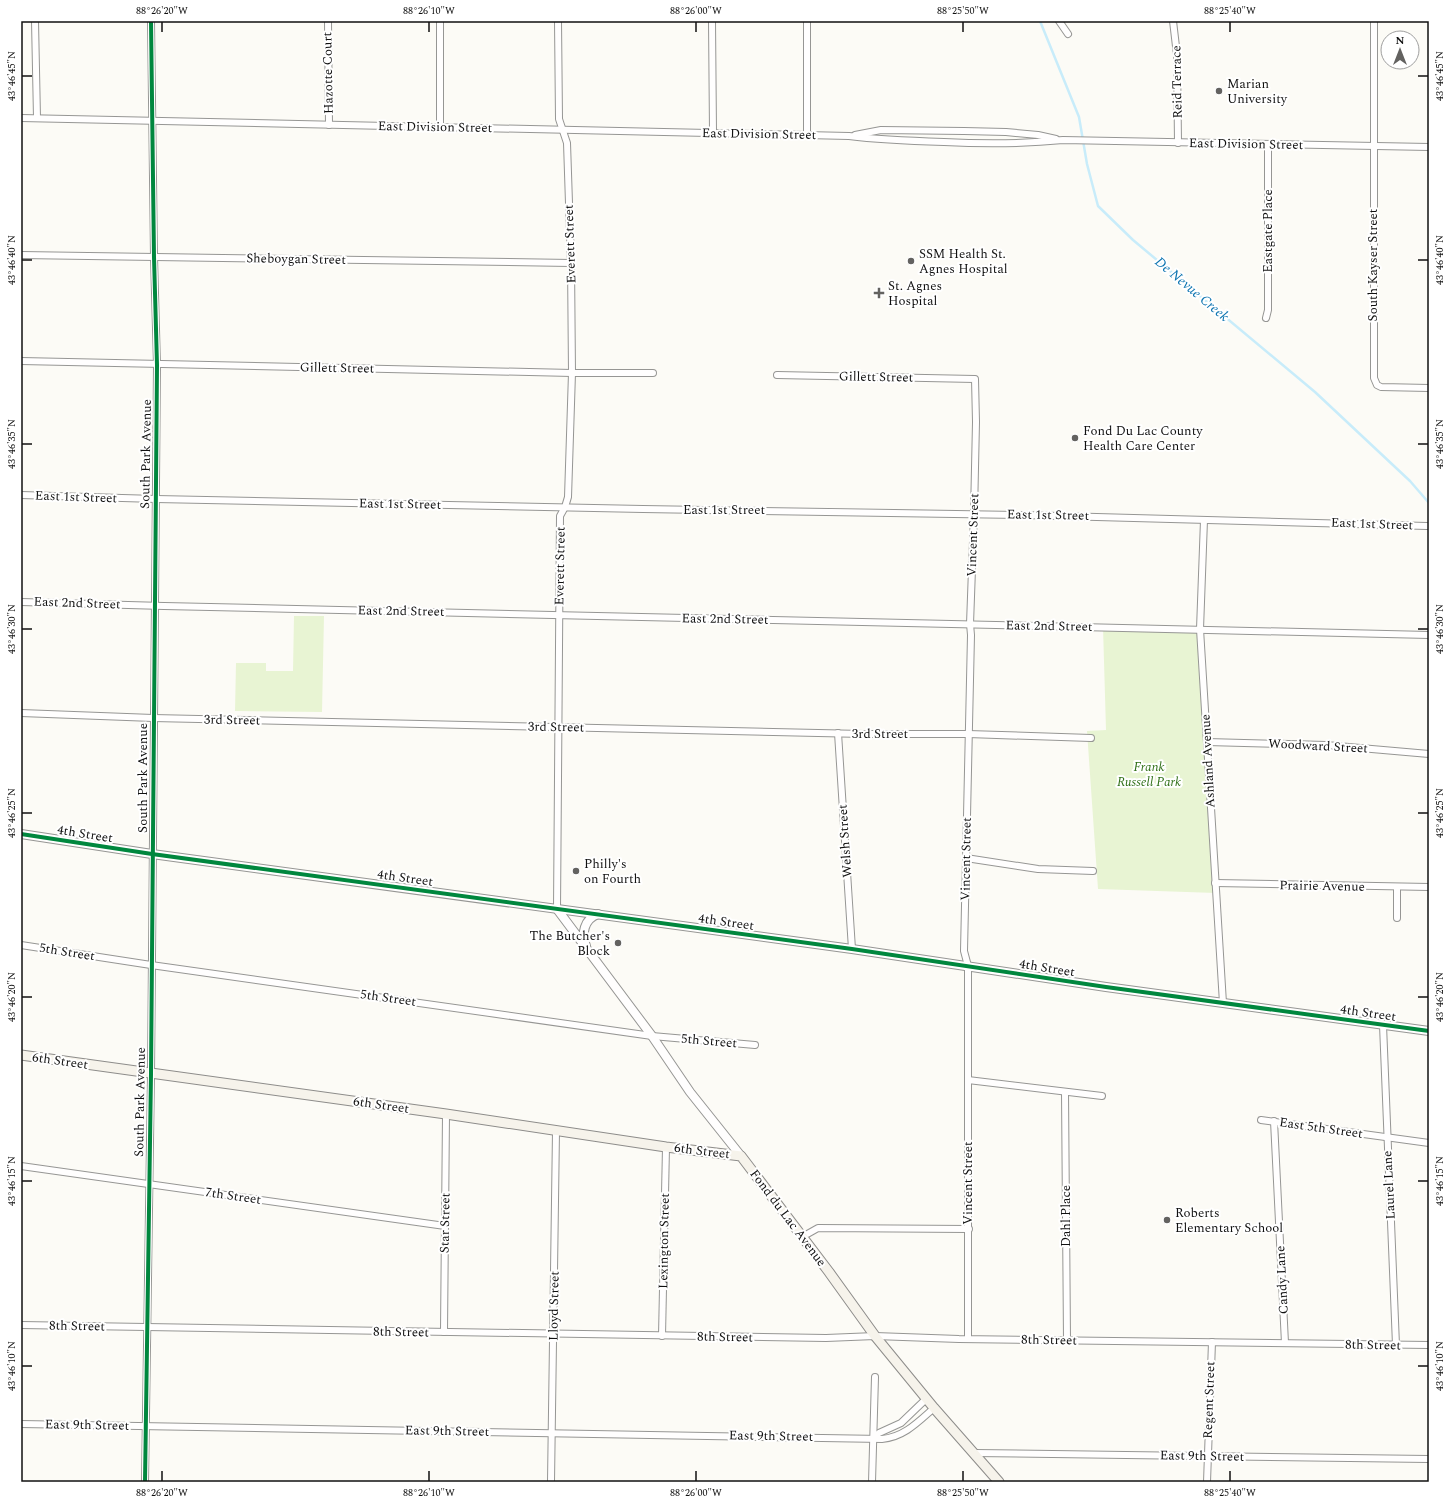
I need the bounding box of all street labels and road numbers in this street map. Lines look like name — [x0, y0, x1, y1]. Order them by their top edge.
street label: Hazotte Court — [317, 31, 339, 114]
street label: Reid Terrace — [1166, 45, 1188, 119]
street label: East Division Street — [378, 116, 493, 138]
street label: East Division Street — [702, 123, 817, 145]
street label: East Division Street — [1189, 133, 1304, 155]
street label: Eastgate Place — [1258, 189, 1278, 273]
street label: Everett Street — [559, 204, 581, 284]
street label: South Kayser Street — [1363, 208, 1383, 321]
street label: Sheboygan Street — [246, 248, 346, 270]
street label: Gillett Street — [300, 357, 375, 379]
street label: Gillett Street — [839, 366, 914, 388]
street label: South Park Avenue — [135, 399, 157, 509]
street label: East 1st Street — [35, 486, 118, 508]
street label: East 1st Street — [359, 493, 442, 515]
street label: Vincent Street — [962, 493, 984, 577]
street label: East 1st Street — [683, 500, 765, 520]
street label: East 1st Street — [1007, 504, 1090, 526]
street label: East 1st Street — [1331, 513, 1414, 535]
street label: Everett Street — [549, 526, 571, 606]
street label: East 2nd Street — [33, 591, 121, 615]
street label: East 2nd Street — [357, 600, 445, 622]
street label: East 2nd Street — [681, 608, 769, 630]
street label: East 2nd Street — [1005, 615, 1093, 637]
street label: 3rd Street — [204, 710, 261, 730]
street label: Ashland Avenue — [1196, 714, 1220, 808]
street label: 3rd Street — [528, 717, 585, 737]
street label: South Park Avenue — [133, 723, 153, 833]
street label: 3rd Street — [852, 724, 909, 744]
street label: Woodward Street — [1268, 733, 1369, 759]
street label: Welsh Street — [832, 803, 858, 878]
street label: Vincent Street — [955, 817, 977, 901]
street label: 4th Street — [56, 820, 115, 848]
street label: 4th Street — [376, 864, 435, 892]
street label: Prairie Avenue — [1279, 875, 1365, 897]
street label: 4th Street — [697, 908, 756, 936]
street label: 5th Street — [38, 938, 97, 966]
street label: 4th Street — [1018, 954, 1077, 982]
street label: 5th Street — [359, 984, 418, 1012]
street label: 4th Street — [1339, 999, 1398, 1027]
street label: 5th Street — [680, 1029, 738, 1053]
street label: 6th Street — [31, 1047, 90, 1075]
street label: South Park Avenue — [129, 1047, 151, 1157]
street label: 6th Street — [352, 1091, 411, 1119]
street label: East 5th Street — [1278, 1112, 1364, 1144]
street label: 6th Street — [673, 1138, 731, 1164]
street label: Vincent Street — [958, 1141, 978, 1225]
street label: Laurel Lane — [1377, 1150, 1401, 1220]
street label: Fond du Lac Avenue — [745, 1165, 831, 1271]
street label: 7th Street — [204, 1182, 263, 1210]
street label: Dahl Place — [1056, 1185, 1076, 1247]
street label: Star Street — [434, 1192, 456, 1253]
street label: Lexington Street — [653, 1192, 675, 1289]
street label: Candy Lane — [1270, 1245, 1294, 1315]
street label: Lloyd Street — [543, 1270, 565, 1341]
street label: 8th Street — [49, 1316, 106, 1336]
street label: 8th Street — [373, 1322, 430, 1342]
street label: 8th Street — [697, 1327, 754, 1347]
street label: 8th Street — [1021, 1330, 1078, 1350]
street label: 8th Street — [1345, 1335, 1402, 1355]
street label: Regent Street — [1198, 1360, 1220, 1439]
street label: East 9th Street — [45, 1414, 130, 1436]
street label: East 9th Street — [405, 1420, 490, 1442]
street label: East 9th Street — [729, 1425, 814, 1447]
street label: East 9th Street — [1160, 1445, 1245, 1467]

